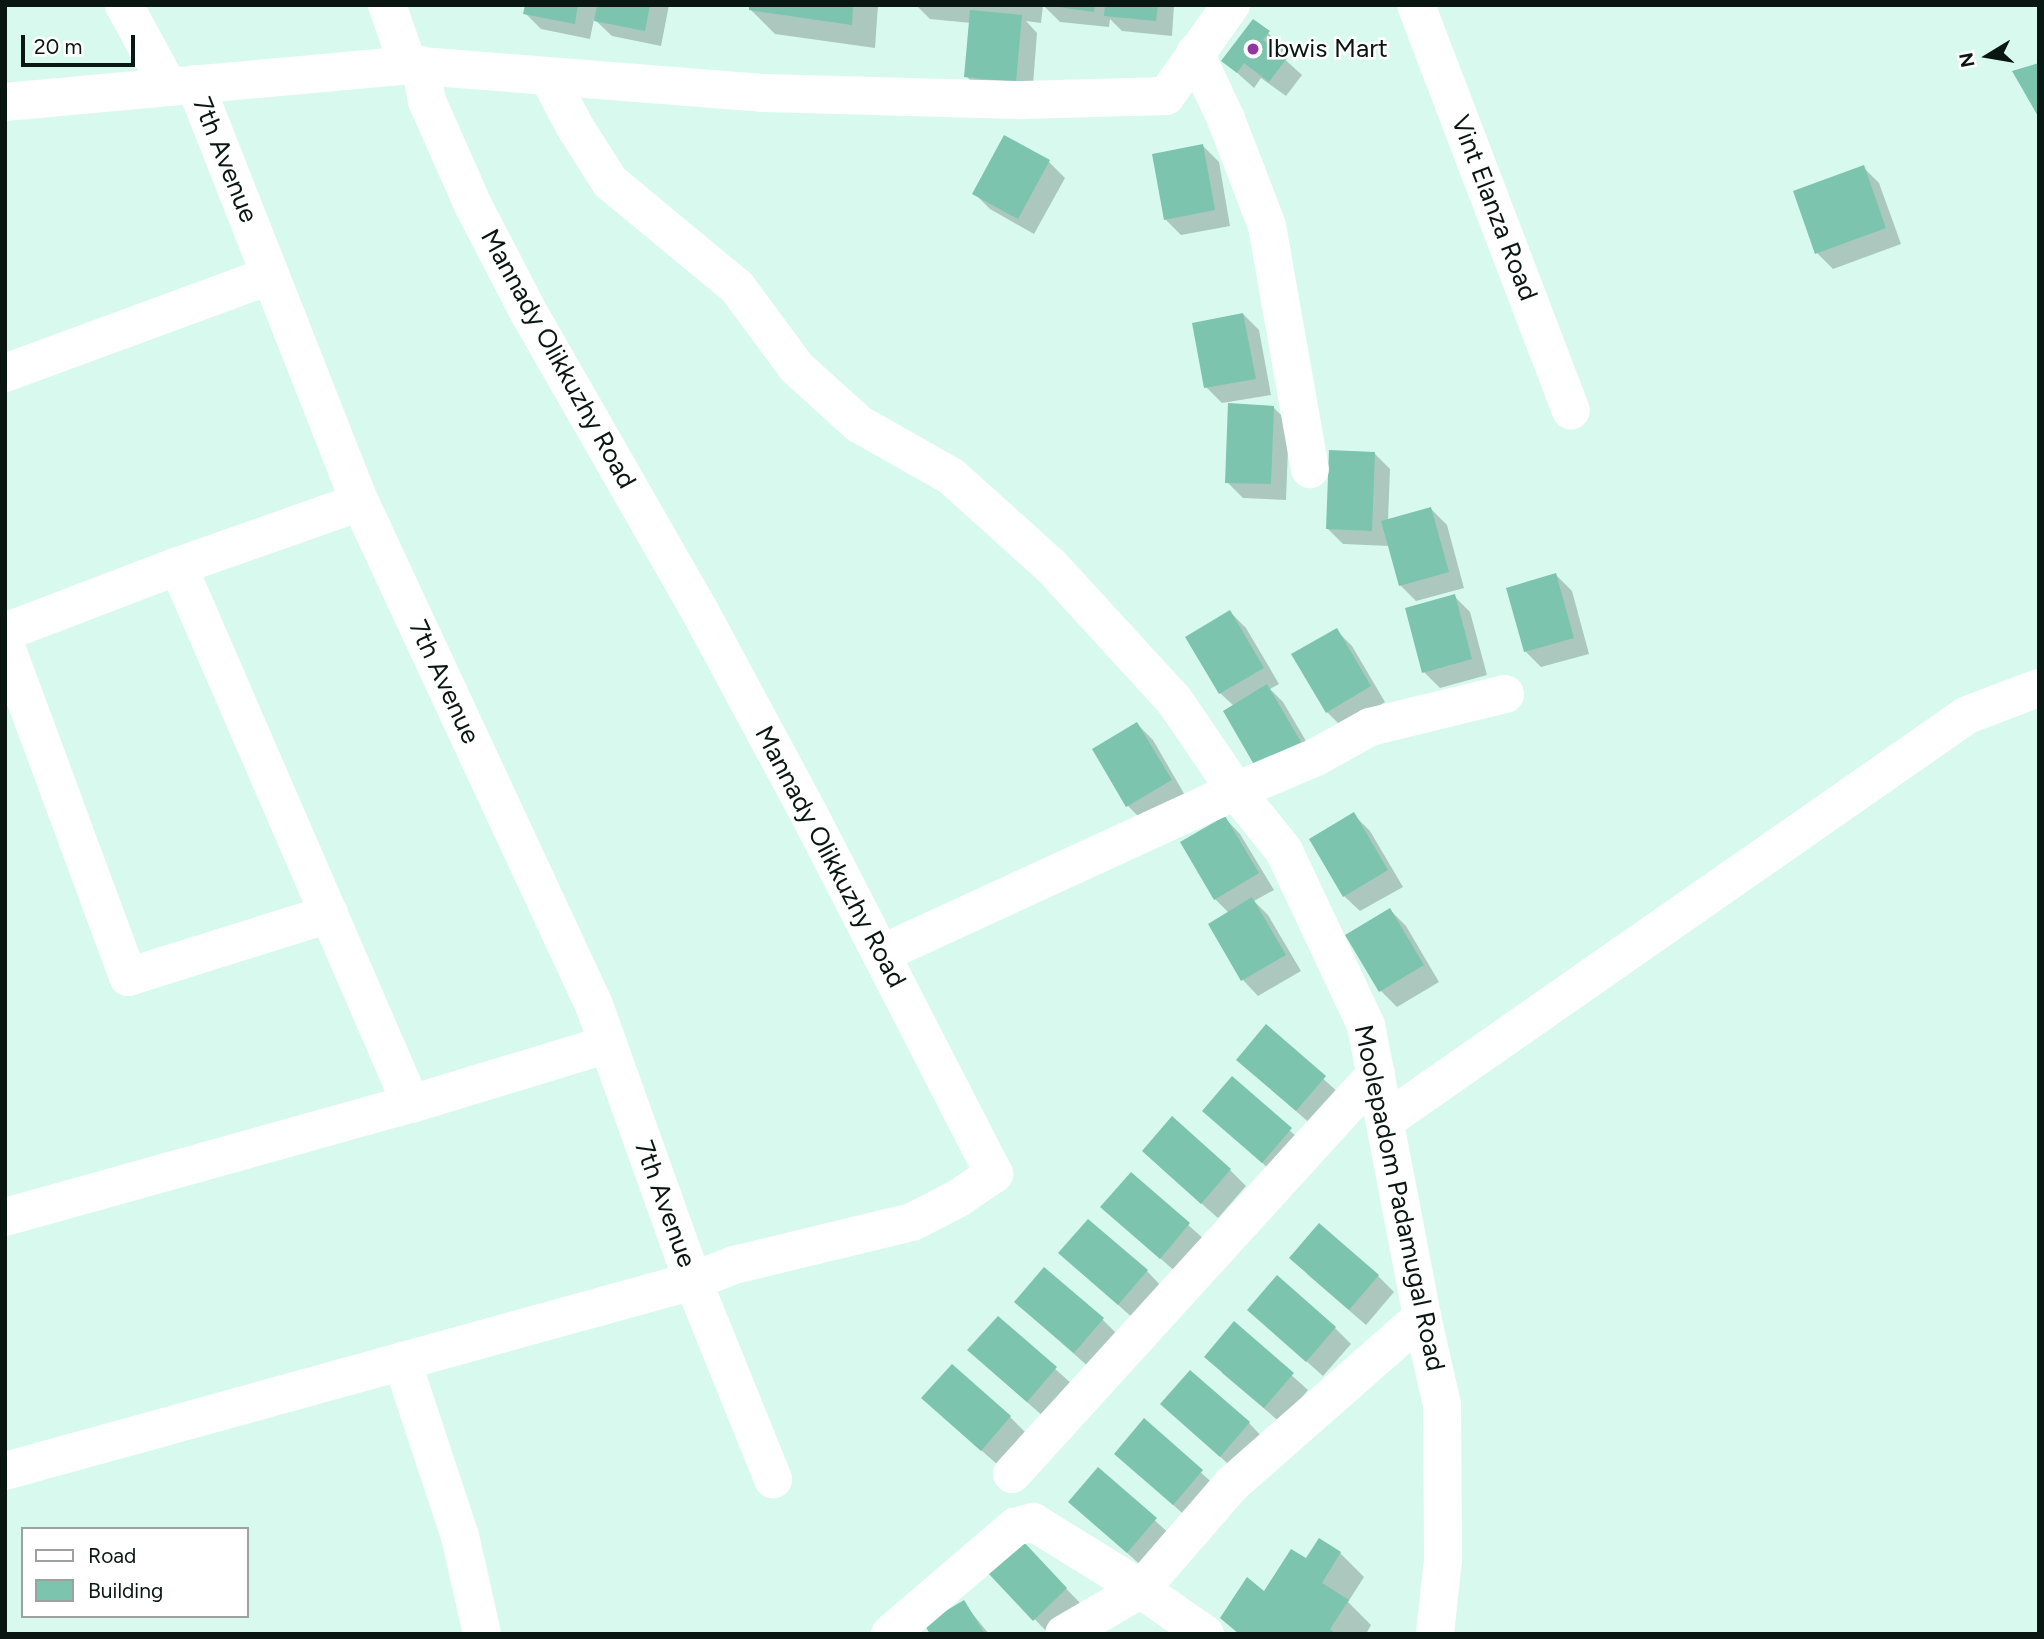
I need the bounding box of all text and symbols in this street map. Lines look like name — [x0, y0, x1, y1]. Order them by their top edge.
scale bar — [24, 21, 138, 65]
north arrow — [1953, 21, 2023, 91]
place label: Ibwis Mart — [1267, 33, 1388, 65]
text: 20 m — [34, 34, 82, 59]
marker: Ibwis Mart — [1245, 41, 1261, 57]
text: N — [1954, 51, 1980, 70]
street label: 7th Avenue — [186, 93, 264, 227]
street label: Vint Elanza Road — [1444, 111, 1544, 305]
street label: Mannady Olikkuzhy Road — [474, 224, 642, 494]
street label: 7th Avenue — [402, 615, 486, 749]
street label: Mannady Olikkuzhy Road — [748, 721, 912, 993]
street label: Moolepadom Padamugal Road — [1347, 1022, 1451, 1374]
street label: 7th Avenue — [628, 1136, 702, 1272]
legend — [21, 1527, 248, 1618]
text: Road — [88, 1543, 136, 1568]
text: Building — [88, 1578, 163, 1603]

